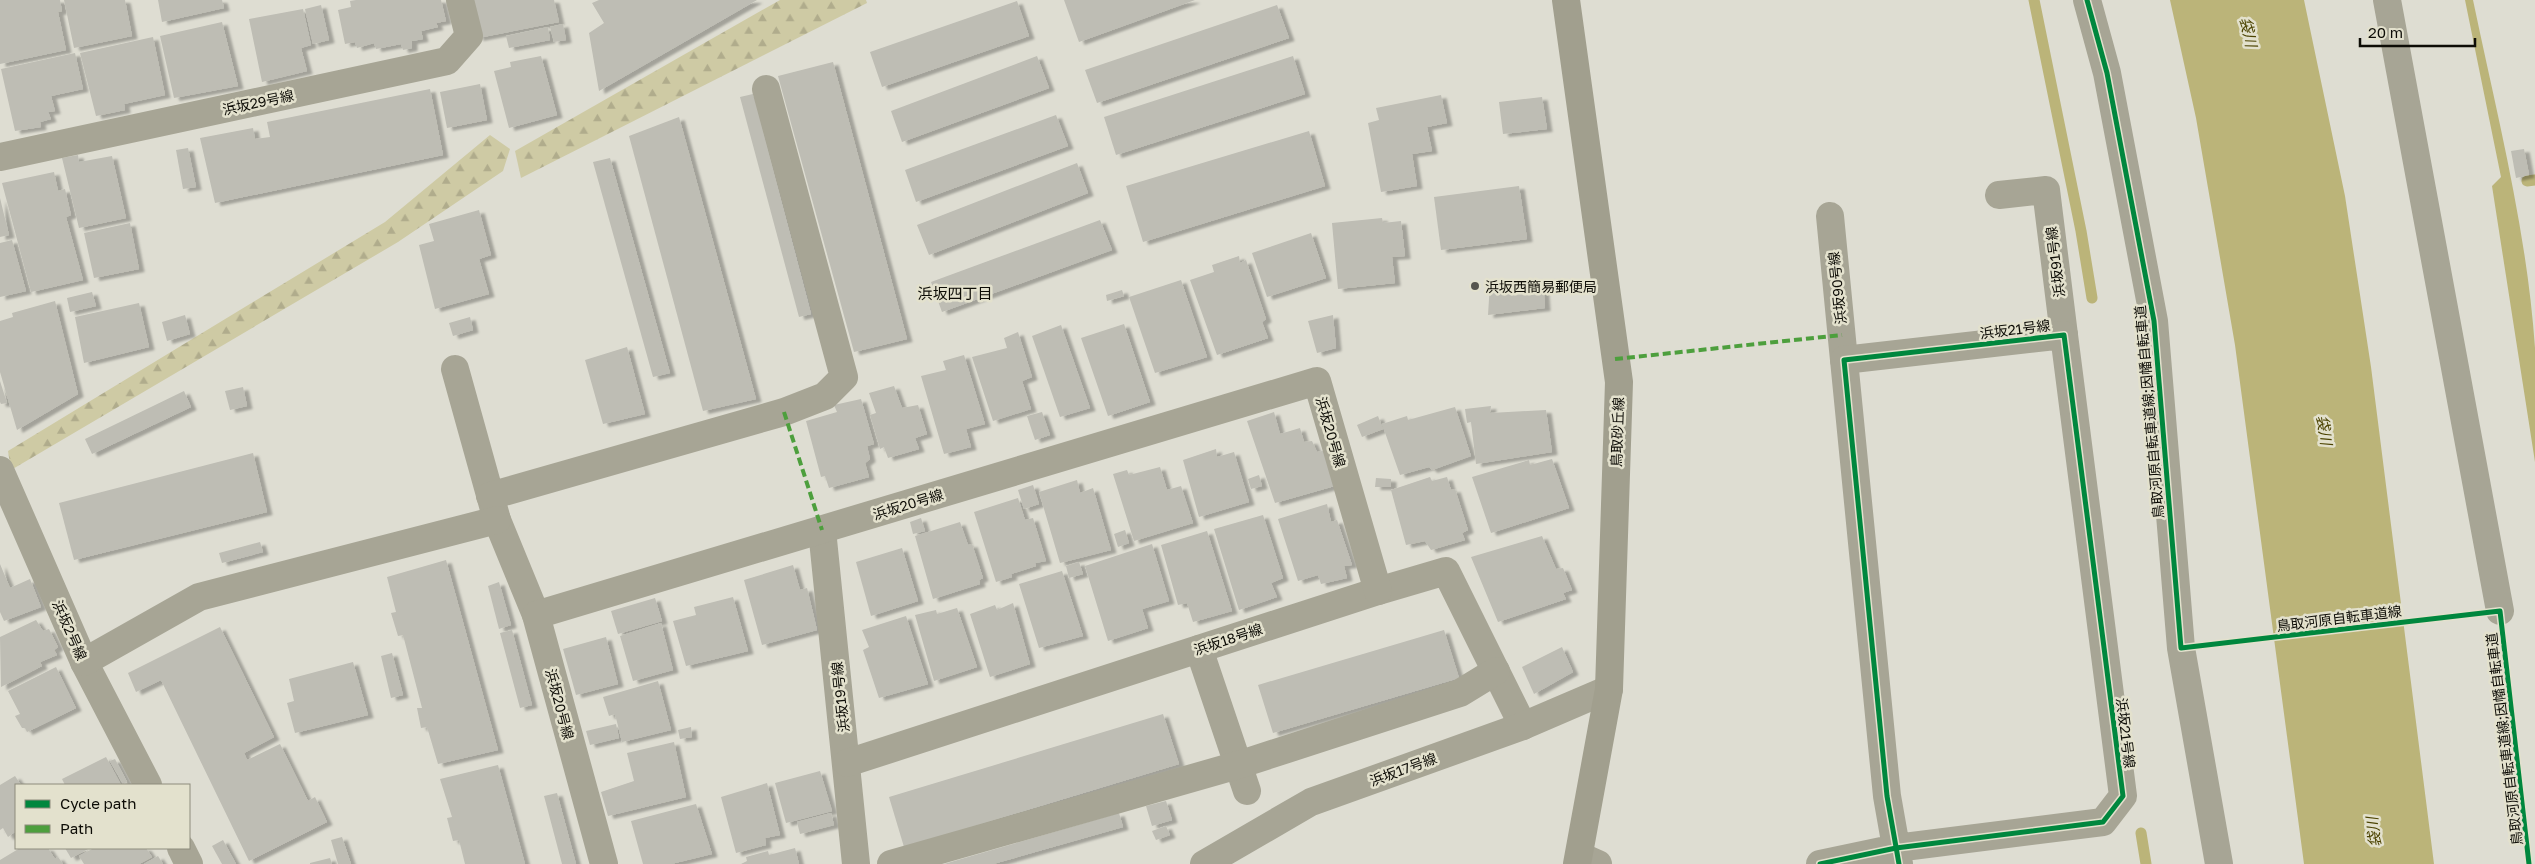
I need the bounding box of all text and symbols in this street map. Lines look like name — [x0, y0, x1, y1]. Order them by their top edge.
water label: 袋川 — [2237, 15, 2261, 50]
scale bar — [2360, 15, 2475, 47]
text: 20 m — [2368, 23, 2403, 41]
street label: 浜坂29号線 — [221, 86, 295, 118]
street label: 浜坂91号線 — [2042, 226, 2068, 298]
street label: 浜坂90号線 — [1825, 251, 1849, 325]
place label: 浜坂西簡易郵便局 — [1485, 278, 1597, 295]
marker: 浜坂西簡易郵便局 — [1469, 280, 1481, 292]
district label: 浜坂四丁目 — [917, 284, 993, 302]
street label: 鳥取河原自転車道線;因幡自転車道 — [2131, 305, 2167, 519]
street label: 浜坂21号線 — [1979, 316, 2051, 342]
street label: 浜坂20号線 — [1313, 395, 1349, 469]
street label: 鳥取砂丘線 — [1607, 397, 1627, 467]
water label: 袋川 — [2314, 414, 2337, 448]
street label: 浜坂20号線 — [871, 485, 945, 523]
street label: 浜坂2号線 — [49, 597, 91, 663]
street label: 鳥取河原自転車道線 — [2275, 602, 2403, 634]
street label: 浜坂18号線 — [1191, 620, 1265, 658]
street label: 鳥取河原自転車道線;因幡自転車道 — [2483, 632, 2525, 846]
street label: 浜坂19号線 — [828, 661, 852, 733]
street label: 浜坂20号線 — [542, 667, 578, 741]
street label: 浜坂21号線 — [2113, 697, 2139, 769]
street label: 浜坂17号線 — [1367, 749, 1439, 789]
legend — [15, 784, 190, 849]
text: Cycle path — [60, 794, 136, 812]
water label: 袋川 — [2362, 814, 2384, 848]
text: Path — [60, 819, 93, 837]

